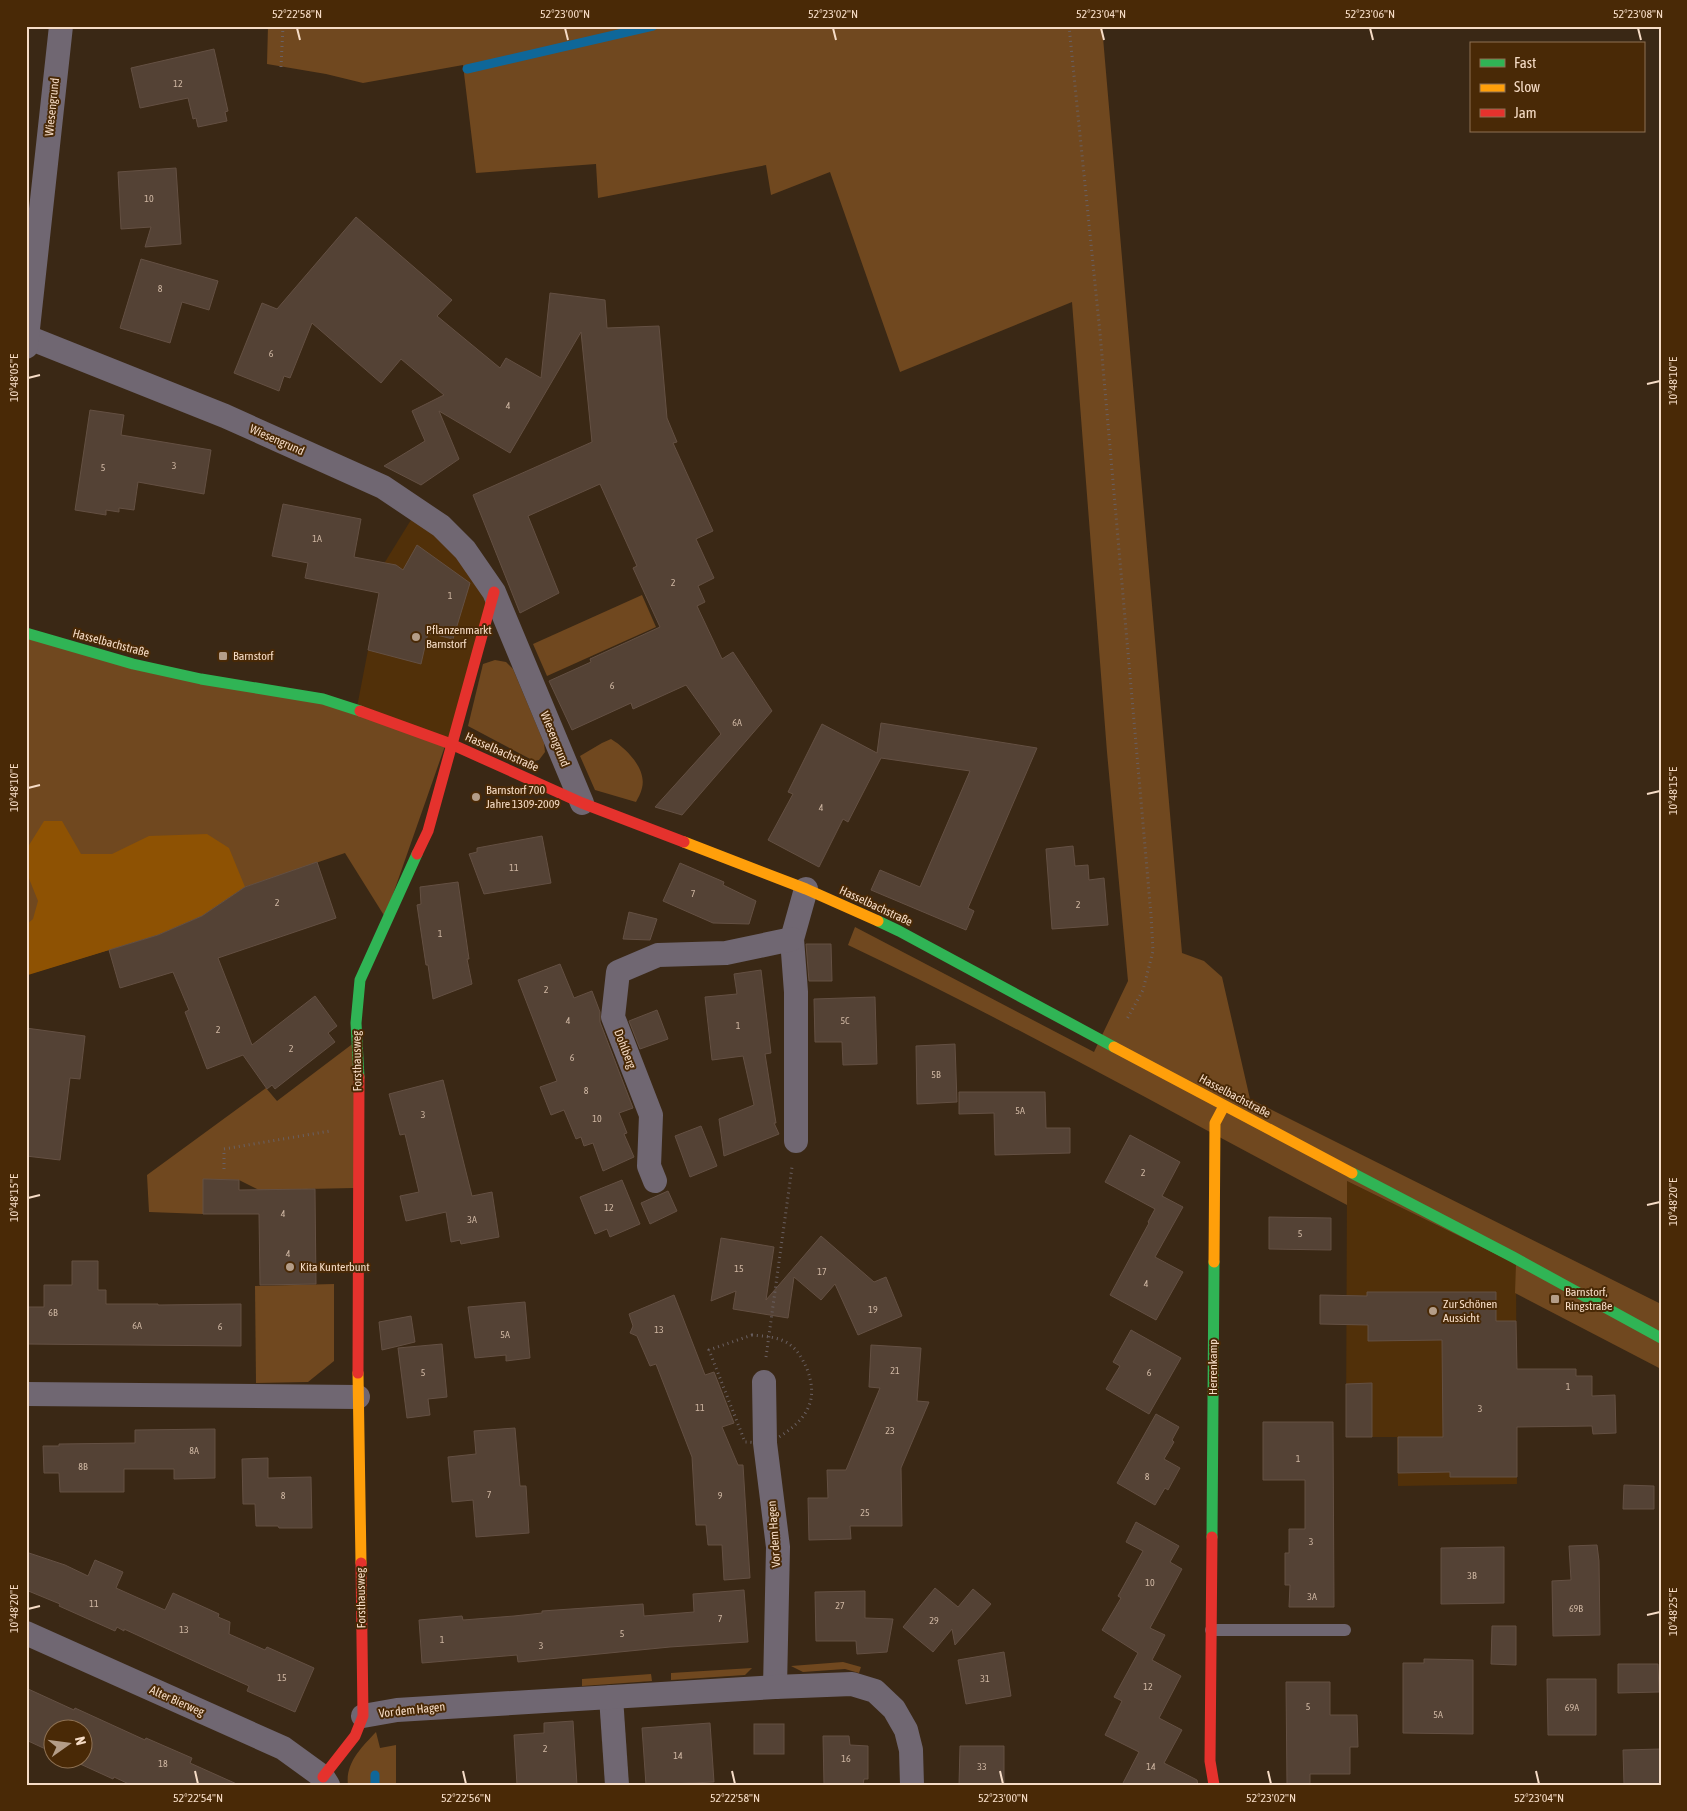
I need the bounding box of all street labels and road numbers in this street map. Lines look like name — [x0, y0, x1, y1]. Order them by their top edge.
street label: Wiesengrund — [42, 77, 62, 137]
street label: Wiesengrund — [247, 422, 307, 458]
street label: Hasselbachstraße — [71, 626, 151, 660]
street label: Wiesengrund — [538, 709, 572, 769]
street label: Hasselbachstraße — [463, 730, 541, 774]
street label: Hasselbachstraße — [837, 883, 915, 929]
street label: Dohlberg — [611, 1027, 639, 1071]
street label: Forsthausweg — [349, 1030, 365, 1091]
street label: Hasselbachstraße — [1197, 1071, 1273, 1121]
street label: Herrenkamp — [1206, 1339, 1220, 1395]
street label: Vor dem Hagen — [765, 1500, 783, 1568]
street label: Forsthausweg — [353, 1567, 369, 1628]
street label: Alter Bierweg — [148, 1683, 207, 1720]
street label: Vor dem Hagen — [378, 1700, 446, 1720]

